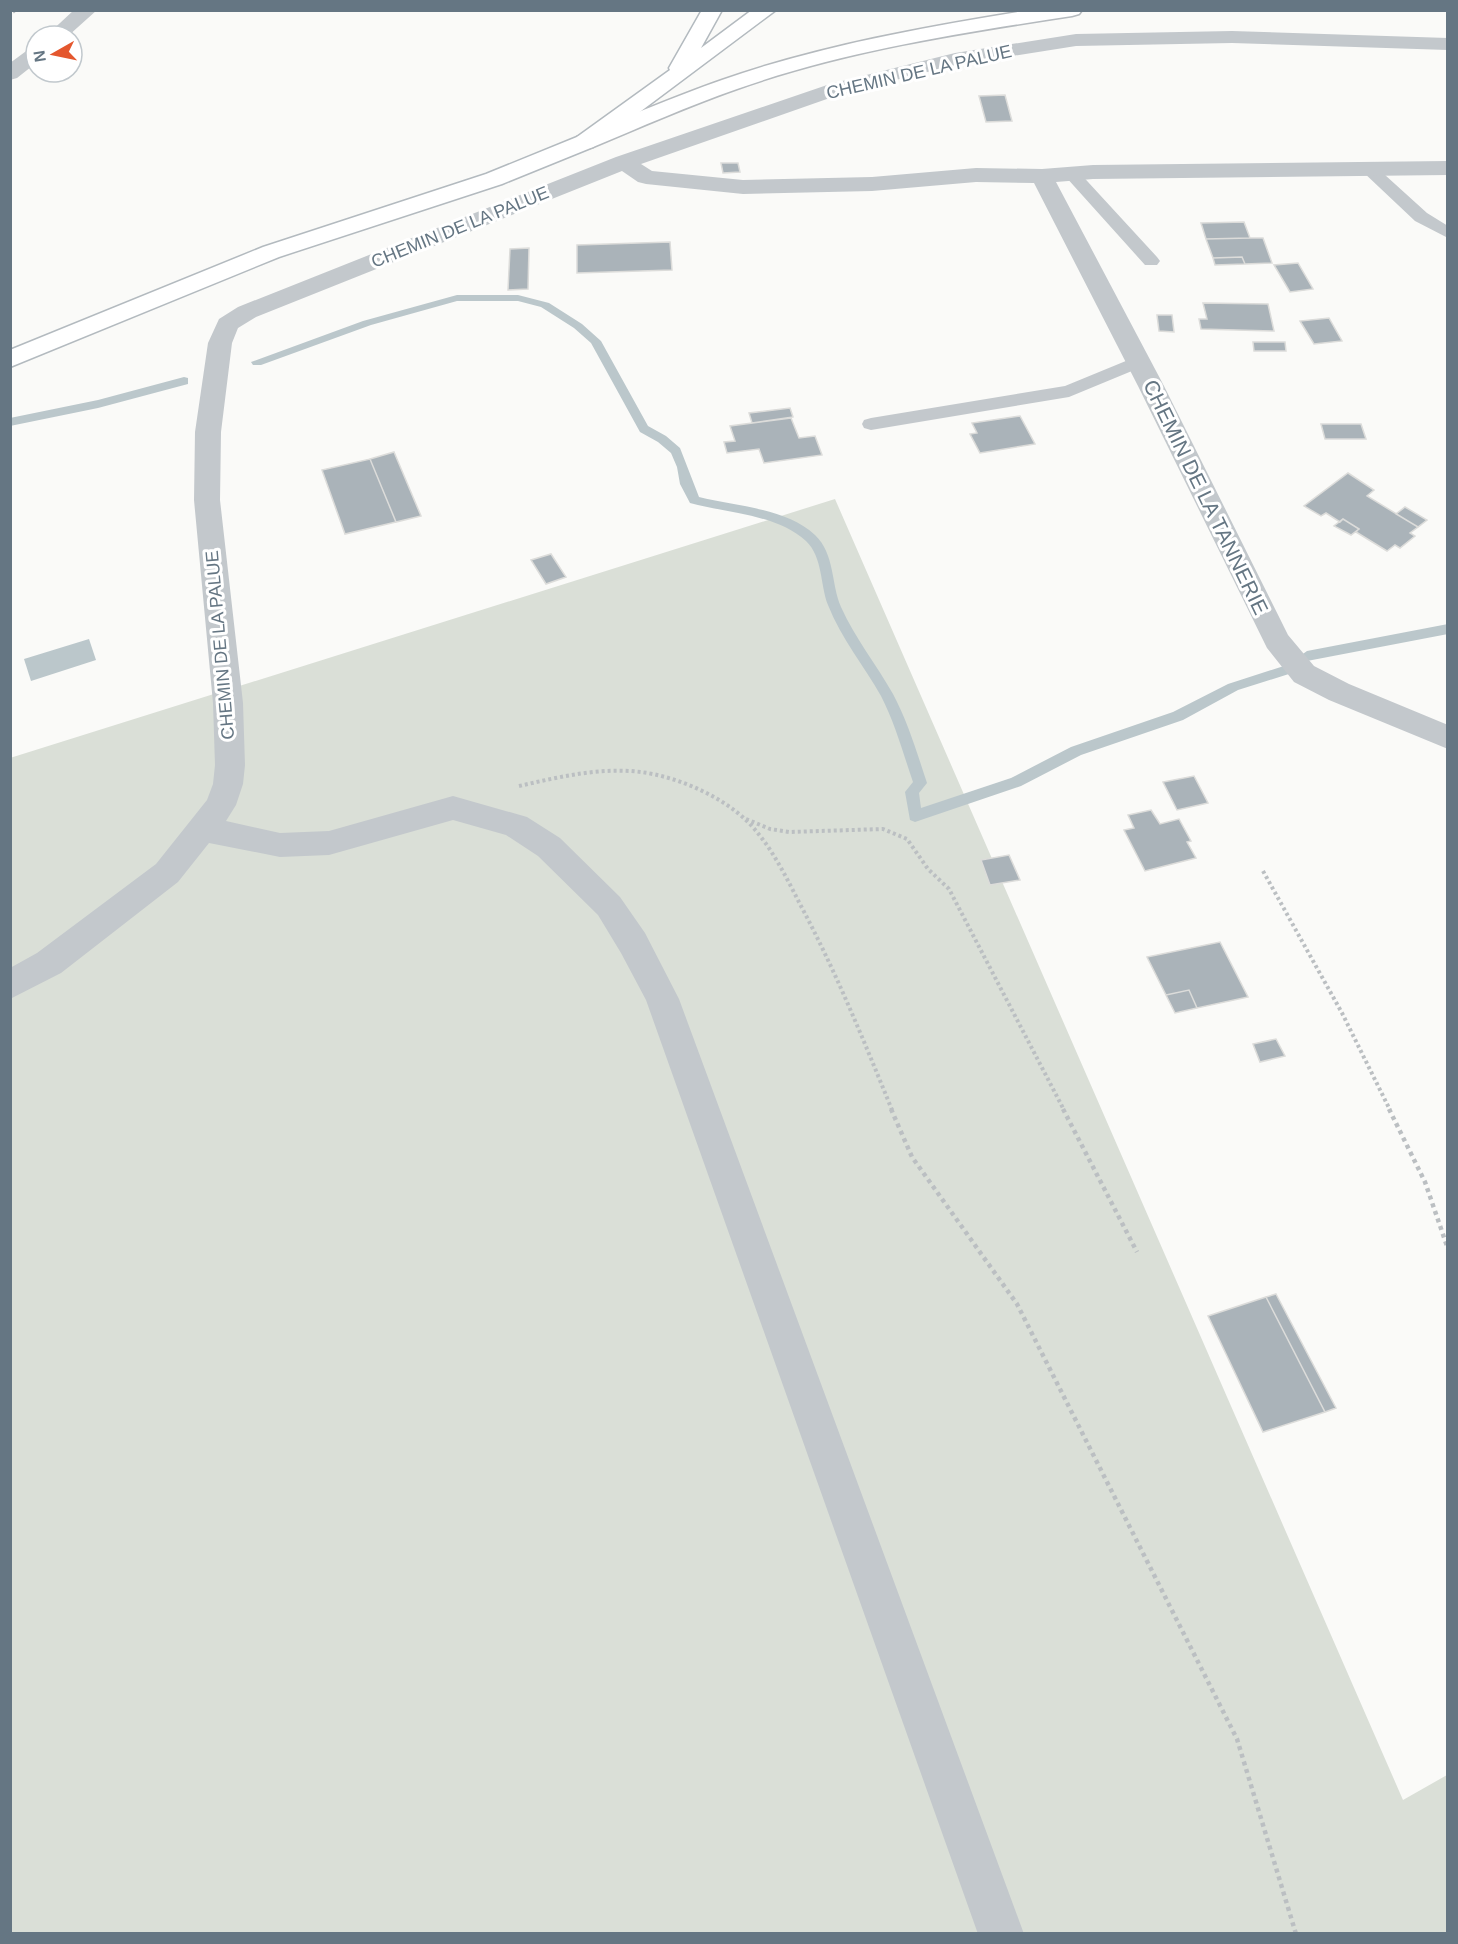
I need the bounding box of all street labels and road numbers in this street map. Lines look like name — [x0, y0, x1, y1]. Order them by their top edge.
street label: CHEMIN DE LA PALUE — [824, 41, 1014, 103]
street label: CHEMIN DE LA PALUE — [368, 182, 552, 272]
street label: CHEMIN DE LA TANNERIE — [1139, 376, 1273, 618]
street label: CHEMIN DE LA PALUE — [202, 550, 238, 740]

